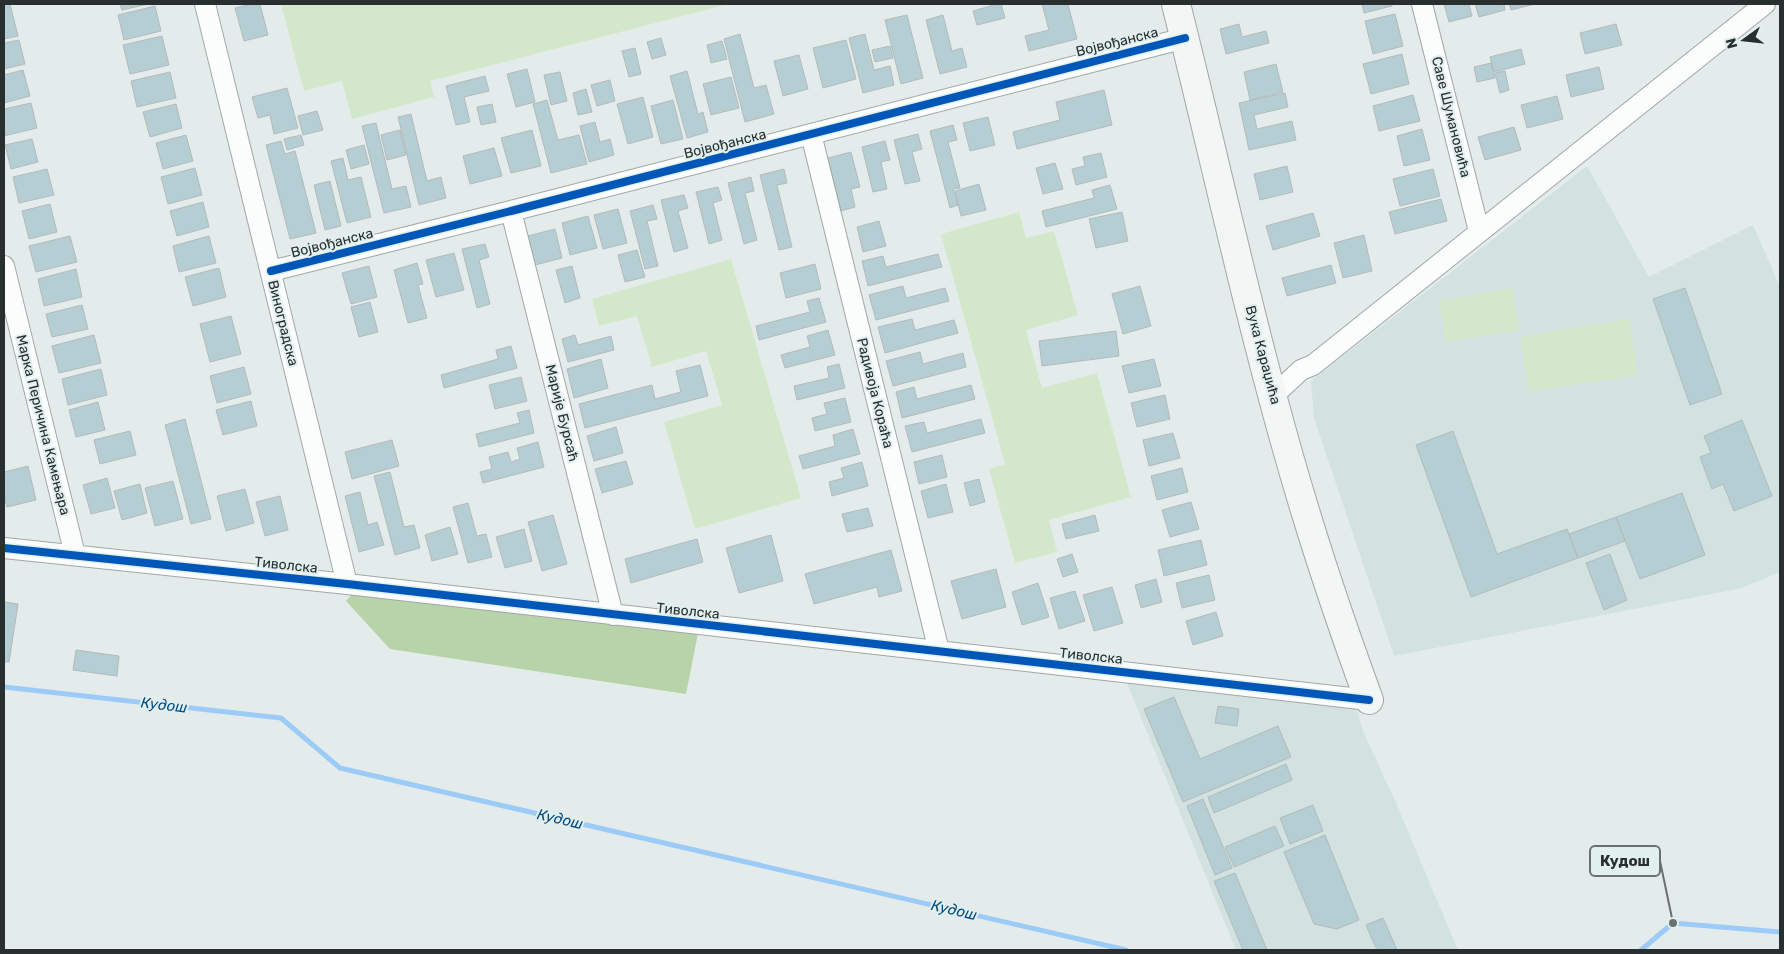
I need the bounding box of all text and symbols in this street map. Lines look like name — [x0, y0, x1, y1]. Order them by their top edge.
north arrow — [1719, 15, 1769, 65]
street label: Војвођанска — [1074, 24, 1160, 60]
text: N — [1722, 36, 1741, 50]
street label: Саве Шумановића — [1428, 55, 1474, 179]
street label: Војвођанска — [682, 126, 768, 162]
street label: Војвођанска — [289, 225, 375, 261]
street label: Виноградска — [264, 278, 302, 368]
street label: Вука Караџића — [1242, 304, 1284, 406]
street label: Марка Перичина Камењара — [12, 333, 74, 517]
street label: Радивоја Кораћа — [853, 336, 897, 450]
street label: Марије Бурсаћ — [542, 363, 582, 463]
street label: Тиволска — [254, 553, 318, 577]
street label: Тиволска — [656, 599, 720, 623]
street label: Тиволска — [1059, 644, 1123, 668]
water label: Кудош — [140, 693, 188, 717]
water label: Кудош — [535, 805, 585, 833]
callout: Кудош — [1590, 846, 1660, 876]
text: Кудош — [1600, 852, 1650, 870]
water label: Кудош — [929, 896, 979, 924]

